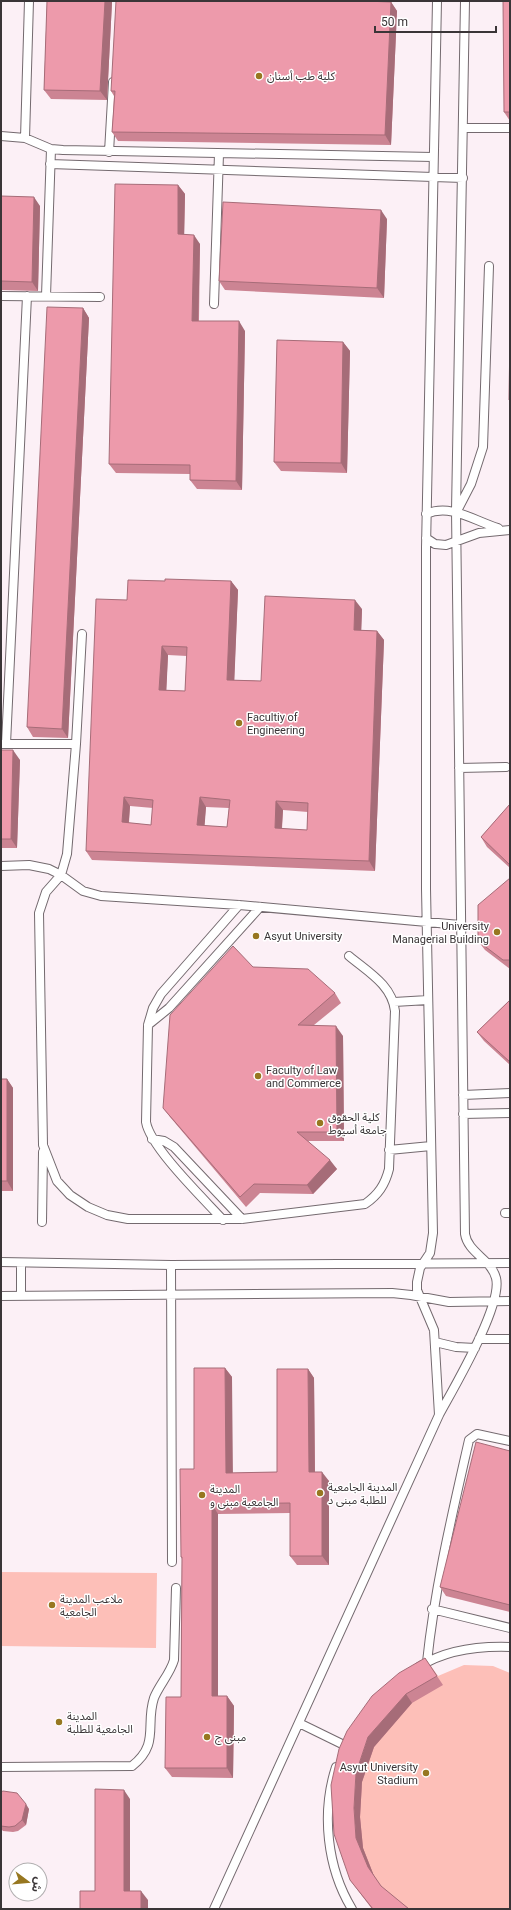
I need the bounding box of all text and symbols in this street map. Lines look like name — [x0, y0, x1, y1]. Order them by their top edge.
scale bar — [375, 8, 496, 34]
text: 50 m — [381, 15, 408, 29]
place label: كلية طب أسنان — [267, 70, 335, 83]
marker: كلية طب أسنان — [254, 71, 264, 81]
place label: Facultiy of Engineering — [247, 711, 305, 737]
marker: Facultiy of Engineering — [234, 718, 244, 728]
place label: University Managerial Building — [392, 920, 490, 946]
marker: University Managerial Building — [492, 927, 502, 937]
place label: Asyut University — [264, 930, 343, 943]
marker: Asyut University — [251, 931, 261, 941]
place label: Faculty of Law and Commerce — [266, 1064, 341, 1090]
marker: Faculty of Law and Commerce — [253, 1071, 263, 1081]
place label: كلية الحقوق جامعة أسيوط — [328, 1111, 387, 1137]
marker: كلية الحقوق جامعة أسيوط — [315, 1118, 325, 1128]
place label: المدينة الجامعية للطلبة مبنى د — [328, 1481, 397, 1507]
place label: المدينة الجامعية مبنى و — [210, 1483, 278, 1509]
marker: المدينة الجامعية للطلبة مبنى د — [315, 1488, 325, 1498]
marker: المدينة الجامعية مبنى و — [197, 1490, 207, 1500]
place label: ملاعب المدينة الجامعية — [60, 1593, 123, 1619]
marker: ملاعب المدينة الجامعية — [47, 1600, 57, 1610]
place label: المدينة الجامعية للطلبة — [67, 1710, 133, 1736]
marker: المدينة الجامعية للطلبة — [54, 1717, 64, 1727]
place label: مبنى ج — [215, 1731, 246, 1745]
marker: مبنى ج — [202, 1732, 212, 1742]
place label: Asyut University Stadium — [340, 1761, 419, 1787]
marker: Asyut University Stadium — [421, 1768, 431, 1778]
north arrow — [8, 1862, 48, 1902]
text: ش — [29, 1876, 45, 1894]

